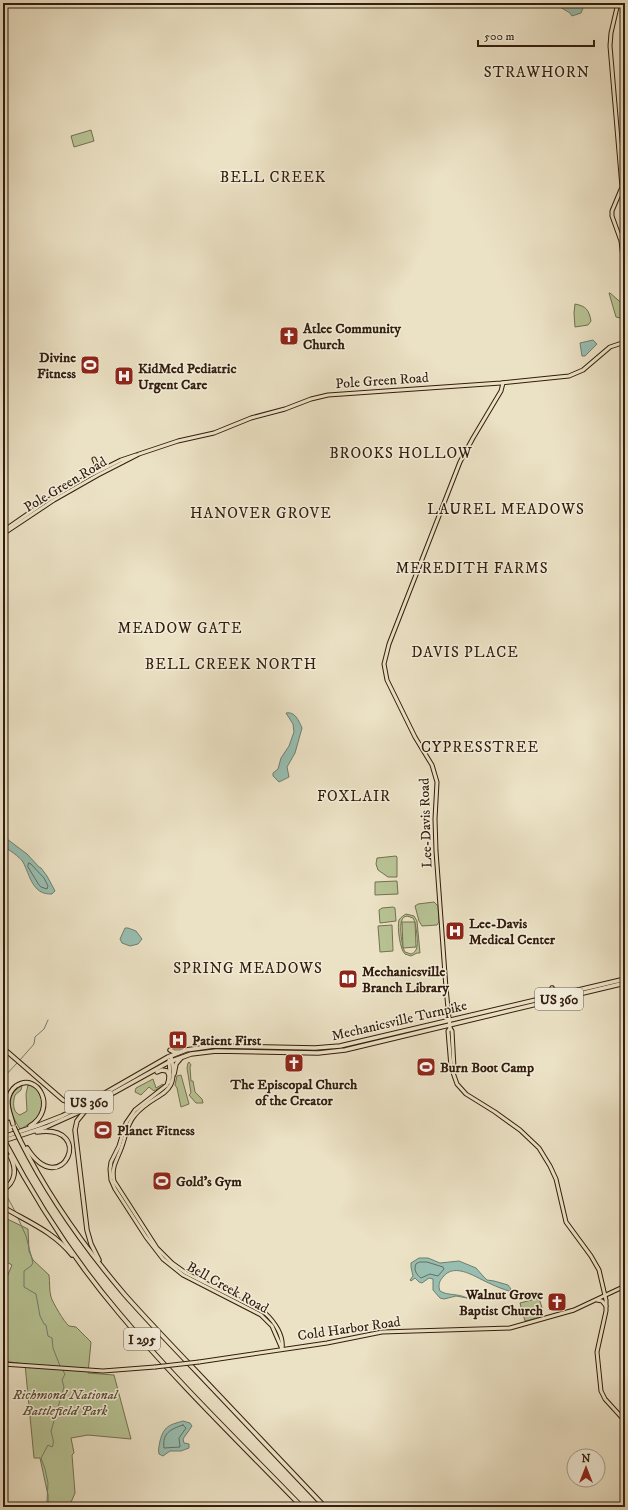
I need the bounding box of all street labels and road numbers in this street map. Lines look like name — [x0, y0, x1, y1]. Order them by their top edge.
street label: Pole Green Road — [335, 369, 429, 393]
street label: Pole Green Road — [21, 453, 110, 517]
street label: Lee-Davis Road — [415, 778, 437, 868]
road number: US 360 — [535, 988, 583, 1010]
street label: Mechanicsville Turnpike — [330, 997, 469, 1045]
road number: US 360 — [65, 1091, 113, 1113]
street label: Bell Creek Road — [183, 1258, 272, 1318]
street label: Cold Harbor Road — [297, 1313, 402, 1345]
road number: I 295 — [124, 1328, 160, 1350]

